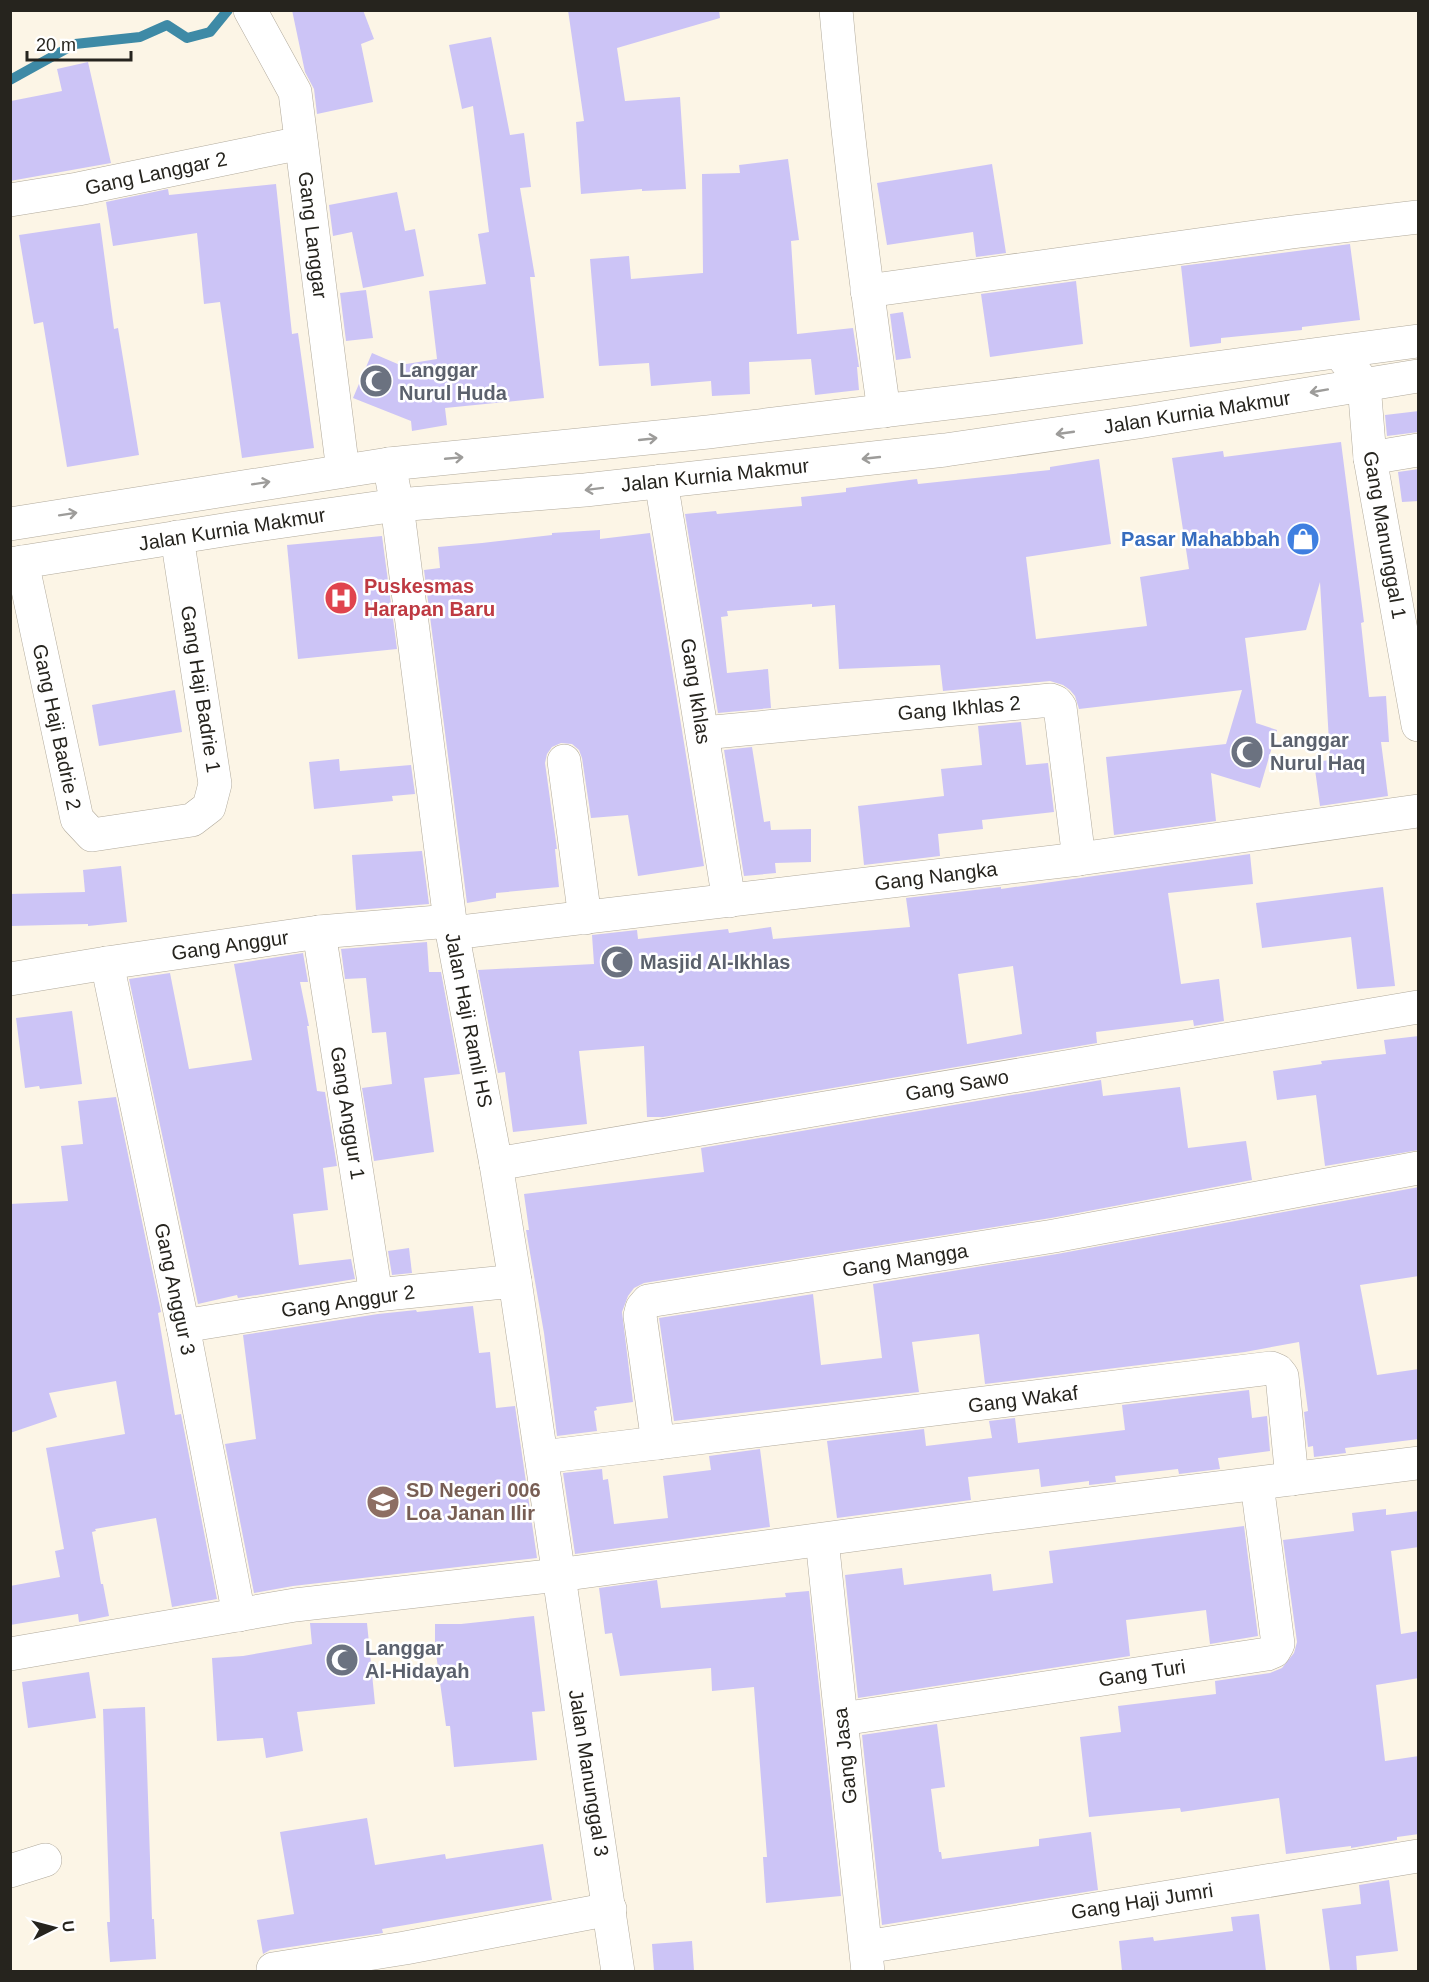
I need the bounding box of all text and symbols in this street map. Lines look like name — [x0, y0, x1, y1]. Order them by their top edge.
scale bar — [27, 24, 130, 62]
text: 20 m — [36, 35, 76, 55]
street label: Gang Langgar 2 — [83, 147, 229, 199]
street label: Gang Langgar — [294, 170, 332, 300]
place label: Langgar Nurul Huda — [399, 359, 508, 404]
mosque icon: Langgar Nurul Huda — [358, 363, 394, 399]
street label: Jalan Kurnia Makmur — [1102, 386, 1292, 438]
one-way arrow — [1310, 386, 1330, 397]
one-way arrow — [1055, 427, 1075, 438]
one-way arrow — [638, 433, 658, 444]
street label: Gang Manunggal 1 — [1359, 449, 1411, 621]
one-way arrow — [444, 452, 464, 463]
one-way arrow — [862, 453, 882, 464]
street label: Jalan Kurnia Makmur — [620, 454, 810, 496]
one-way arrow — [250, 478, 270, 489]
one-way arrow — [585, 483, 604, 494]
street label: Jalan Kurnia Makmur — [137, 503, 327, 555]
one-way arrow — [58, 509, 78, 520]
shop icon: Pasar Mahabbah — [1285, 521, 1321, 557]
place label: Pasar Mahabbah — [1121, 528, 1280, 550]
place label: Puskesmas Harapan Baru — [364, 575, 495, 620]
hospital icon: Puskesmas Harapan Baru — [323, 580, 359, 616]
street label: Gang Haji Badrie 1 — [177, 604, 225, 774]
street label: Gang Ikhlas — [677, 637, 715, 745]
street label: Gang Haji Badrie 2 — [29, 642, 85, 812]
street label: Gang Ikhlas 2 — [897, 692, 1021, 724]
place label: Langgar Nurul Haq — [1270, 729, 1366, 774]
mosque icon: Langgar Nurul Haq — [1229, 734, 1265, 770]
street label: Gang Nangka — [873, 857, 999, 894]
street label: Gang Anggur — [170, 926, 290, 964]
street label: Jalan Haji Ramli HS — [441, 931, 497, 1109]
mosque icon: Masjid Al-Ikhlas — [599, 944, 635, 980]
place label: Masjid Al-Ikhlas — [640, 951, 790, 973]
street label: Gang Anggur 1 — [327, 1045, 369, 1181]
street label: Gang Sawo — [904, 1065, 1010, 1105]
street label: Gang Anggur 3 — [150, 1221, 200, 1357]
street label: Gang Mangga — [841, 1239, 970, 1281]
street label: Gang Anggur 2 — [280, 1281, 416, 1321]
street label: Gang Wakaf — [967, 1381, 1080, 1417]
place label: SD Negeri 006 Loa Janan Ilir — [406, 1479, 541, 1524]
school or university icon: SD Negeri 006 Loa Janan Ilir — [365, 1484, 401, 1520]
place label: Langgar Al-Hidayah — [365, 1637, 469, 1682]
mosque icon: Langgar Al-Hidayah — [324, 1642, 360, 1678]
street label: Gang Turi — [1097, 1655, 1187, 1691]
street label: Jalan Manunggal 3 — [565, 1688, 613, 1858]
street label: Gang Jasa — [829, 1706, 861, 1805]
street label: Gang Haji Jumri — [1069, 1879, 1215, 1923]
north arrow — [24, 1898, 84, 1958]
text: U — [59, 1920, 77, 1933]

